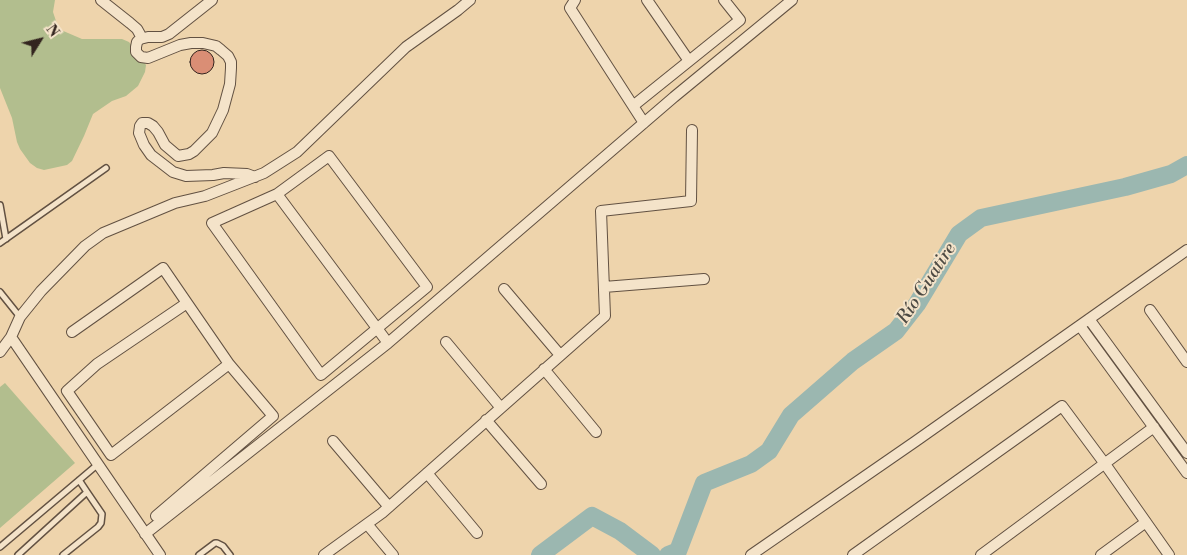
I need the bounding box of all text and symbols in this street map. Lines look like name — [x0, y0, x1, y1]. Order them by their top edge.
north arrow — [15, 15, 65, 65]
text: N — [42, 21, 63, 41]
water label: Río Guatire — [893, 239, 961, 329]

